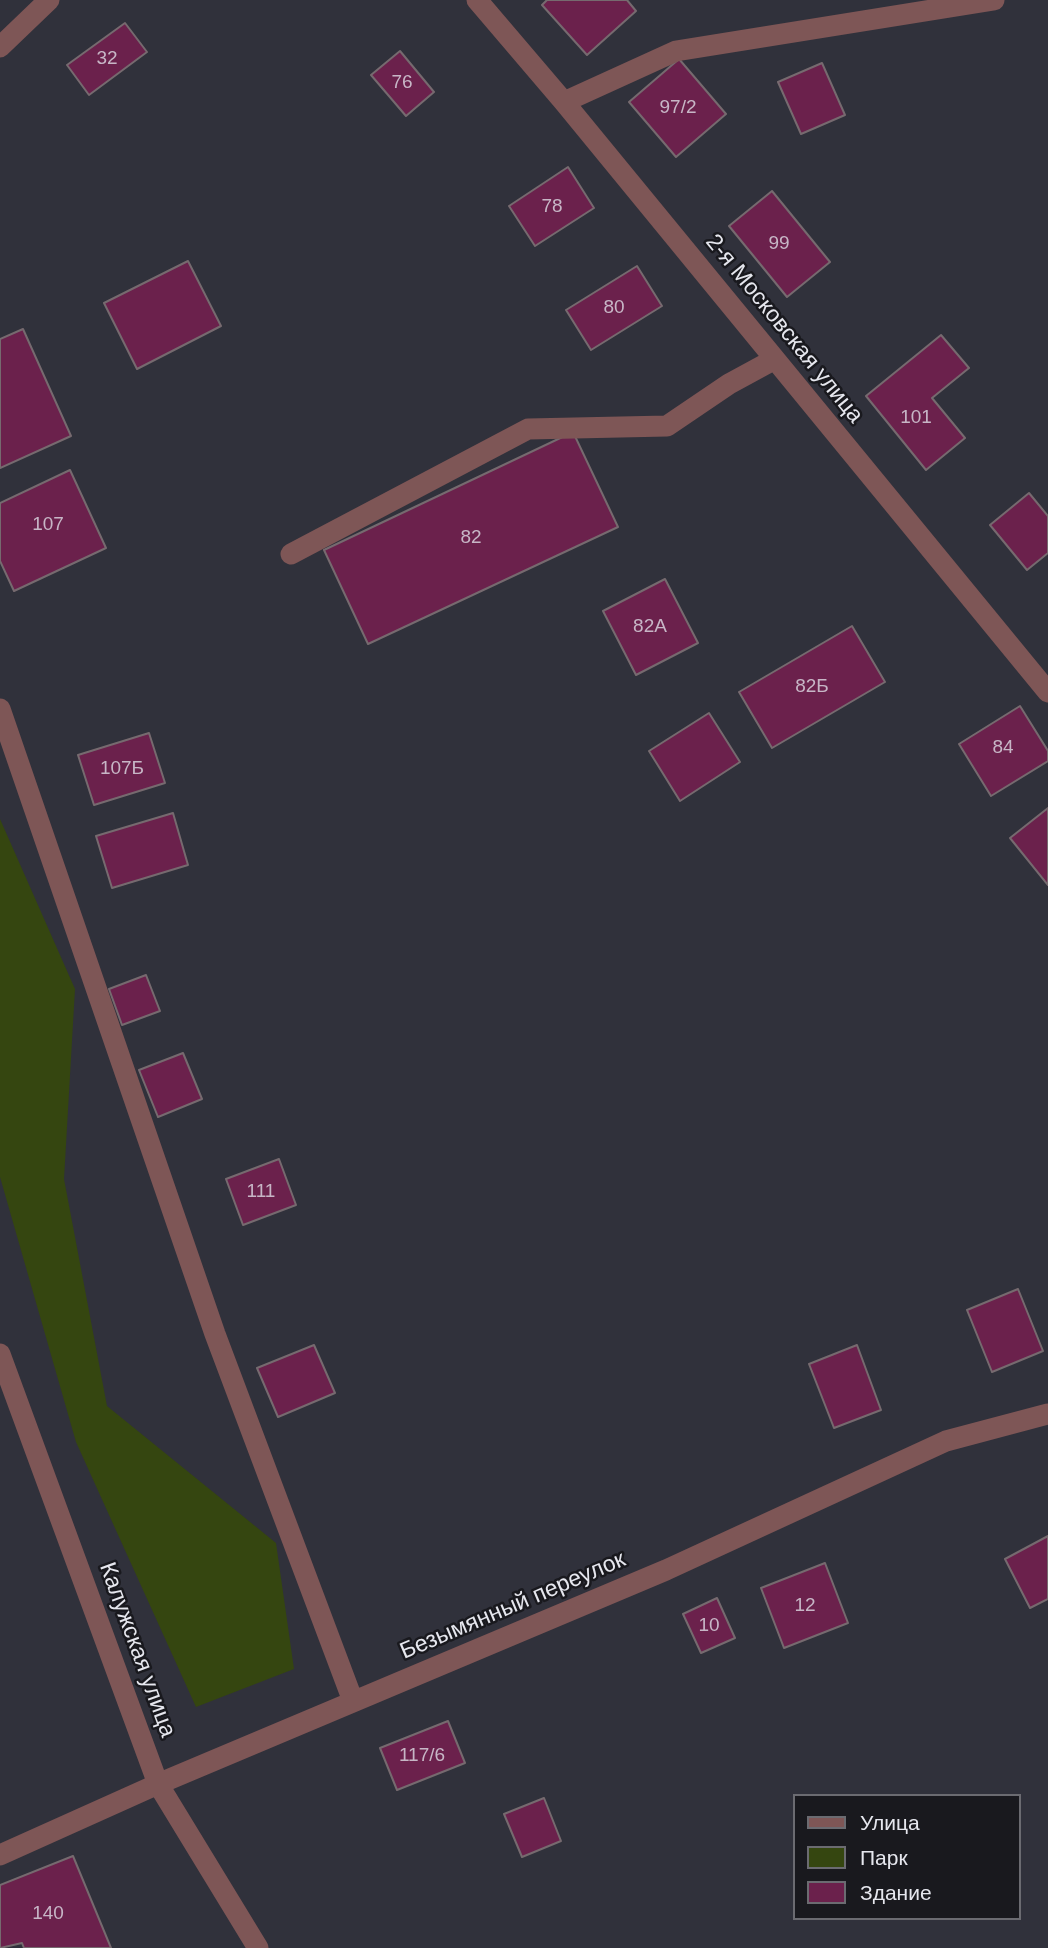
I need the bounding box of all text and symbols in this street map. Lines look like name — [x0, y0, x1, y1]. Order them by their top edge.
house number: 32 — [96, 48, 118, 70]
house number: 76 — [391, 72, 413, 94]
house number: 97/2 — [660, 97, 696, 119]
house number: 78 — [541, 196, 563, 218]
street label: 2-я Московская улица — [699, 229, 869, 429]
house number: 99 — [768, 233, 790, 255]
house number: 80 — [603, 297, 625, 319]
house number: 101 — [900, 407, 932, 429]
house number: 107 — [32, 514, 64, 536]
house number: 82 — [460, 527, 482, 549]
house number: 82А — [633, 616, 667, 638]
house number: 82Б — [795, 676, 829, 698]
house number: 84 — [992, 737, 1014, 759]
house number: 107Б — [100, 758, 144, 780]
house number: 111 — [247, 1181, 275, 1203]
street label: Безымянный переулок — [396, 1546, 630, 1666]
street label: Калужская улица — [93, 1559, 181, 1741]
house number: 12 — [794, 1595, 816, 1617]
house number: 10 — [698, 1615, 720, 1637]
house number: 117/6 — [399, 1745, 445, 1767]
legend — [792, 1794, 1020, 1920]
text: Улица — [860, 1811, 920, 1834]
text: Парк — [860, 1846, 908, 1869]
text: Здание — [860, 1881, 932, 1904]
house number: 140 — [32, 1903, 64, 1925]

